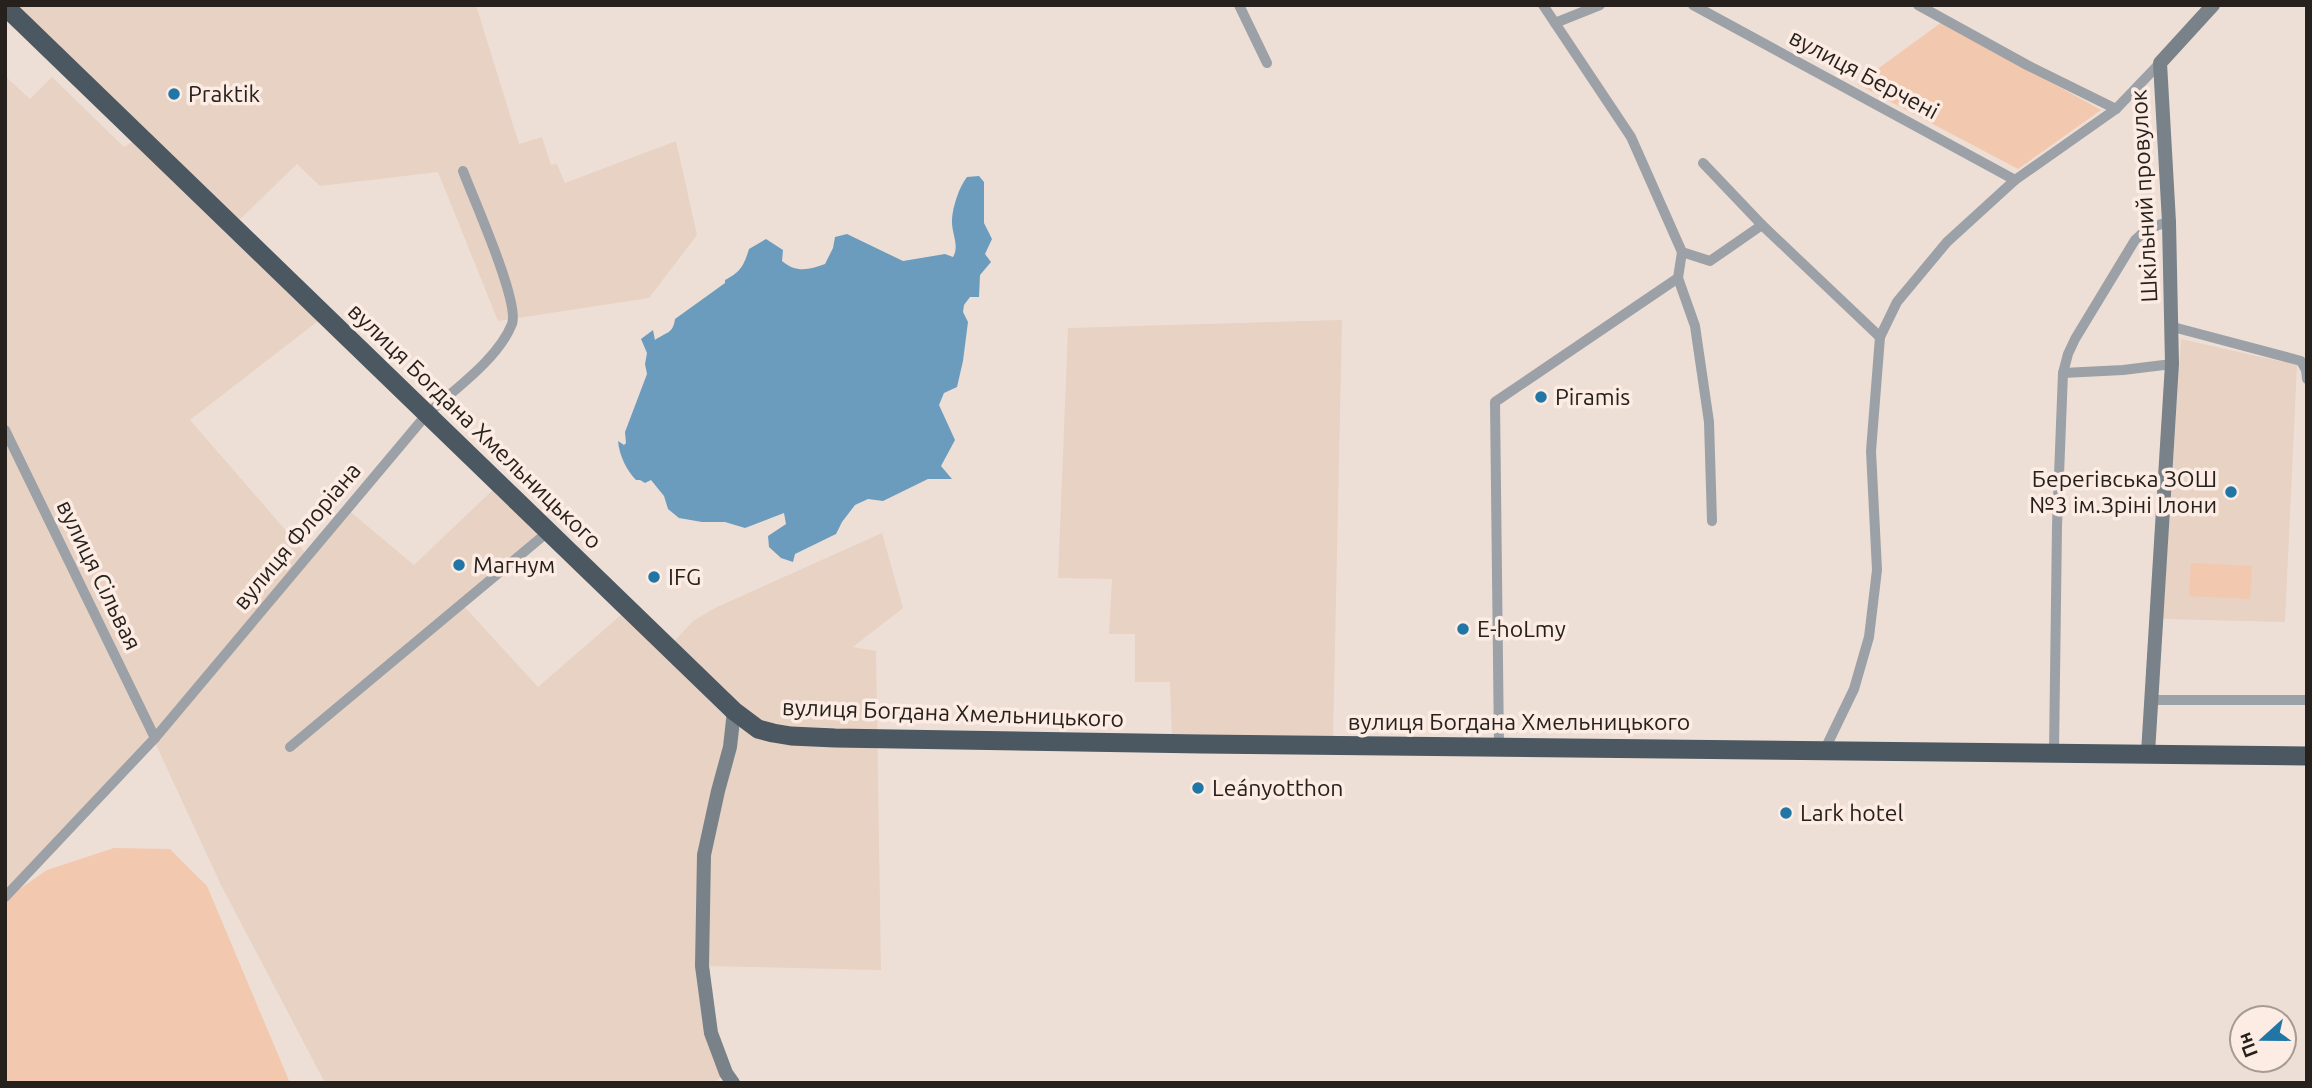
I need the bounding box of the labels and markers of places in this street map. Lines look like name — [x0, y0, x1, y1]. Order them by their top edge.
place label: Praktik — [188, 81, 260, 106]
marker: Praktik — [166, 86, 182, 102]
place label: Piramis — [1555, 384, 1630, 409]
marker: Piramis — [1533, 389, 1549, 405]
place label: Берегівська ЗОШ №3 ім.Зріні Ілони — [2029, 466, 2217, 517]
marker: Берегівська ЗОШ №3 ім.Зріні Ілони — [2223, 484, 2239, 500]
place label: Магнум — [473, 552, 555, 577]
marker: Магнум — [451, 557, 467, 573]
place label: IFG — [668, 564, 701, 589]
marker: IFG — [646, 569, 662, 585]
place label: E-hoLmy — [1477, 616, 1566, 641]
marker: E-hoLmy — [1455, 621, 1471, 637]
place label: Leányotthon — [1212, 775, 1343, 800]
marker: Leányotthon — [1190, 780, 1206, 796]
place label: Lark hotel — [1800, 800, 1903, 825]
marker: Lark hotel — [1778, 805, 1794, 821]

